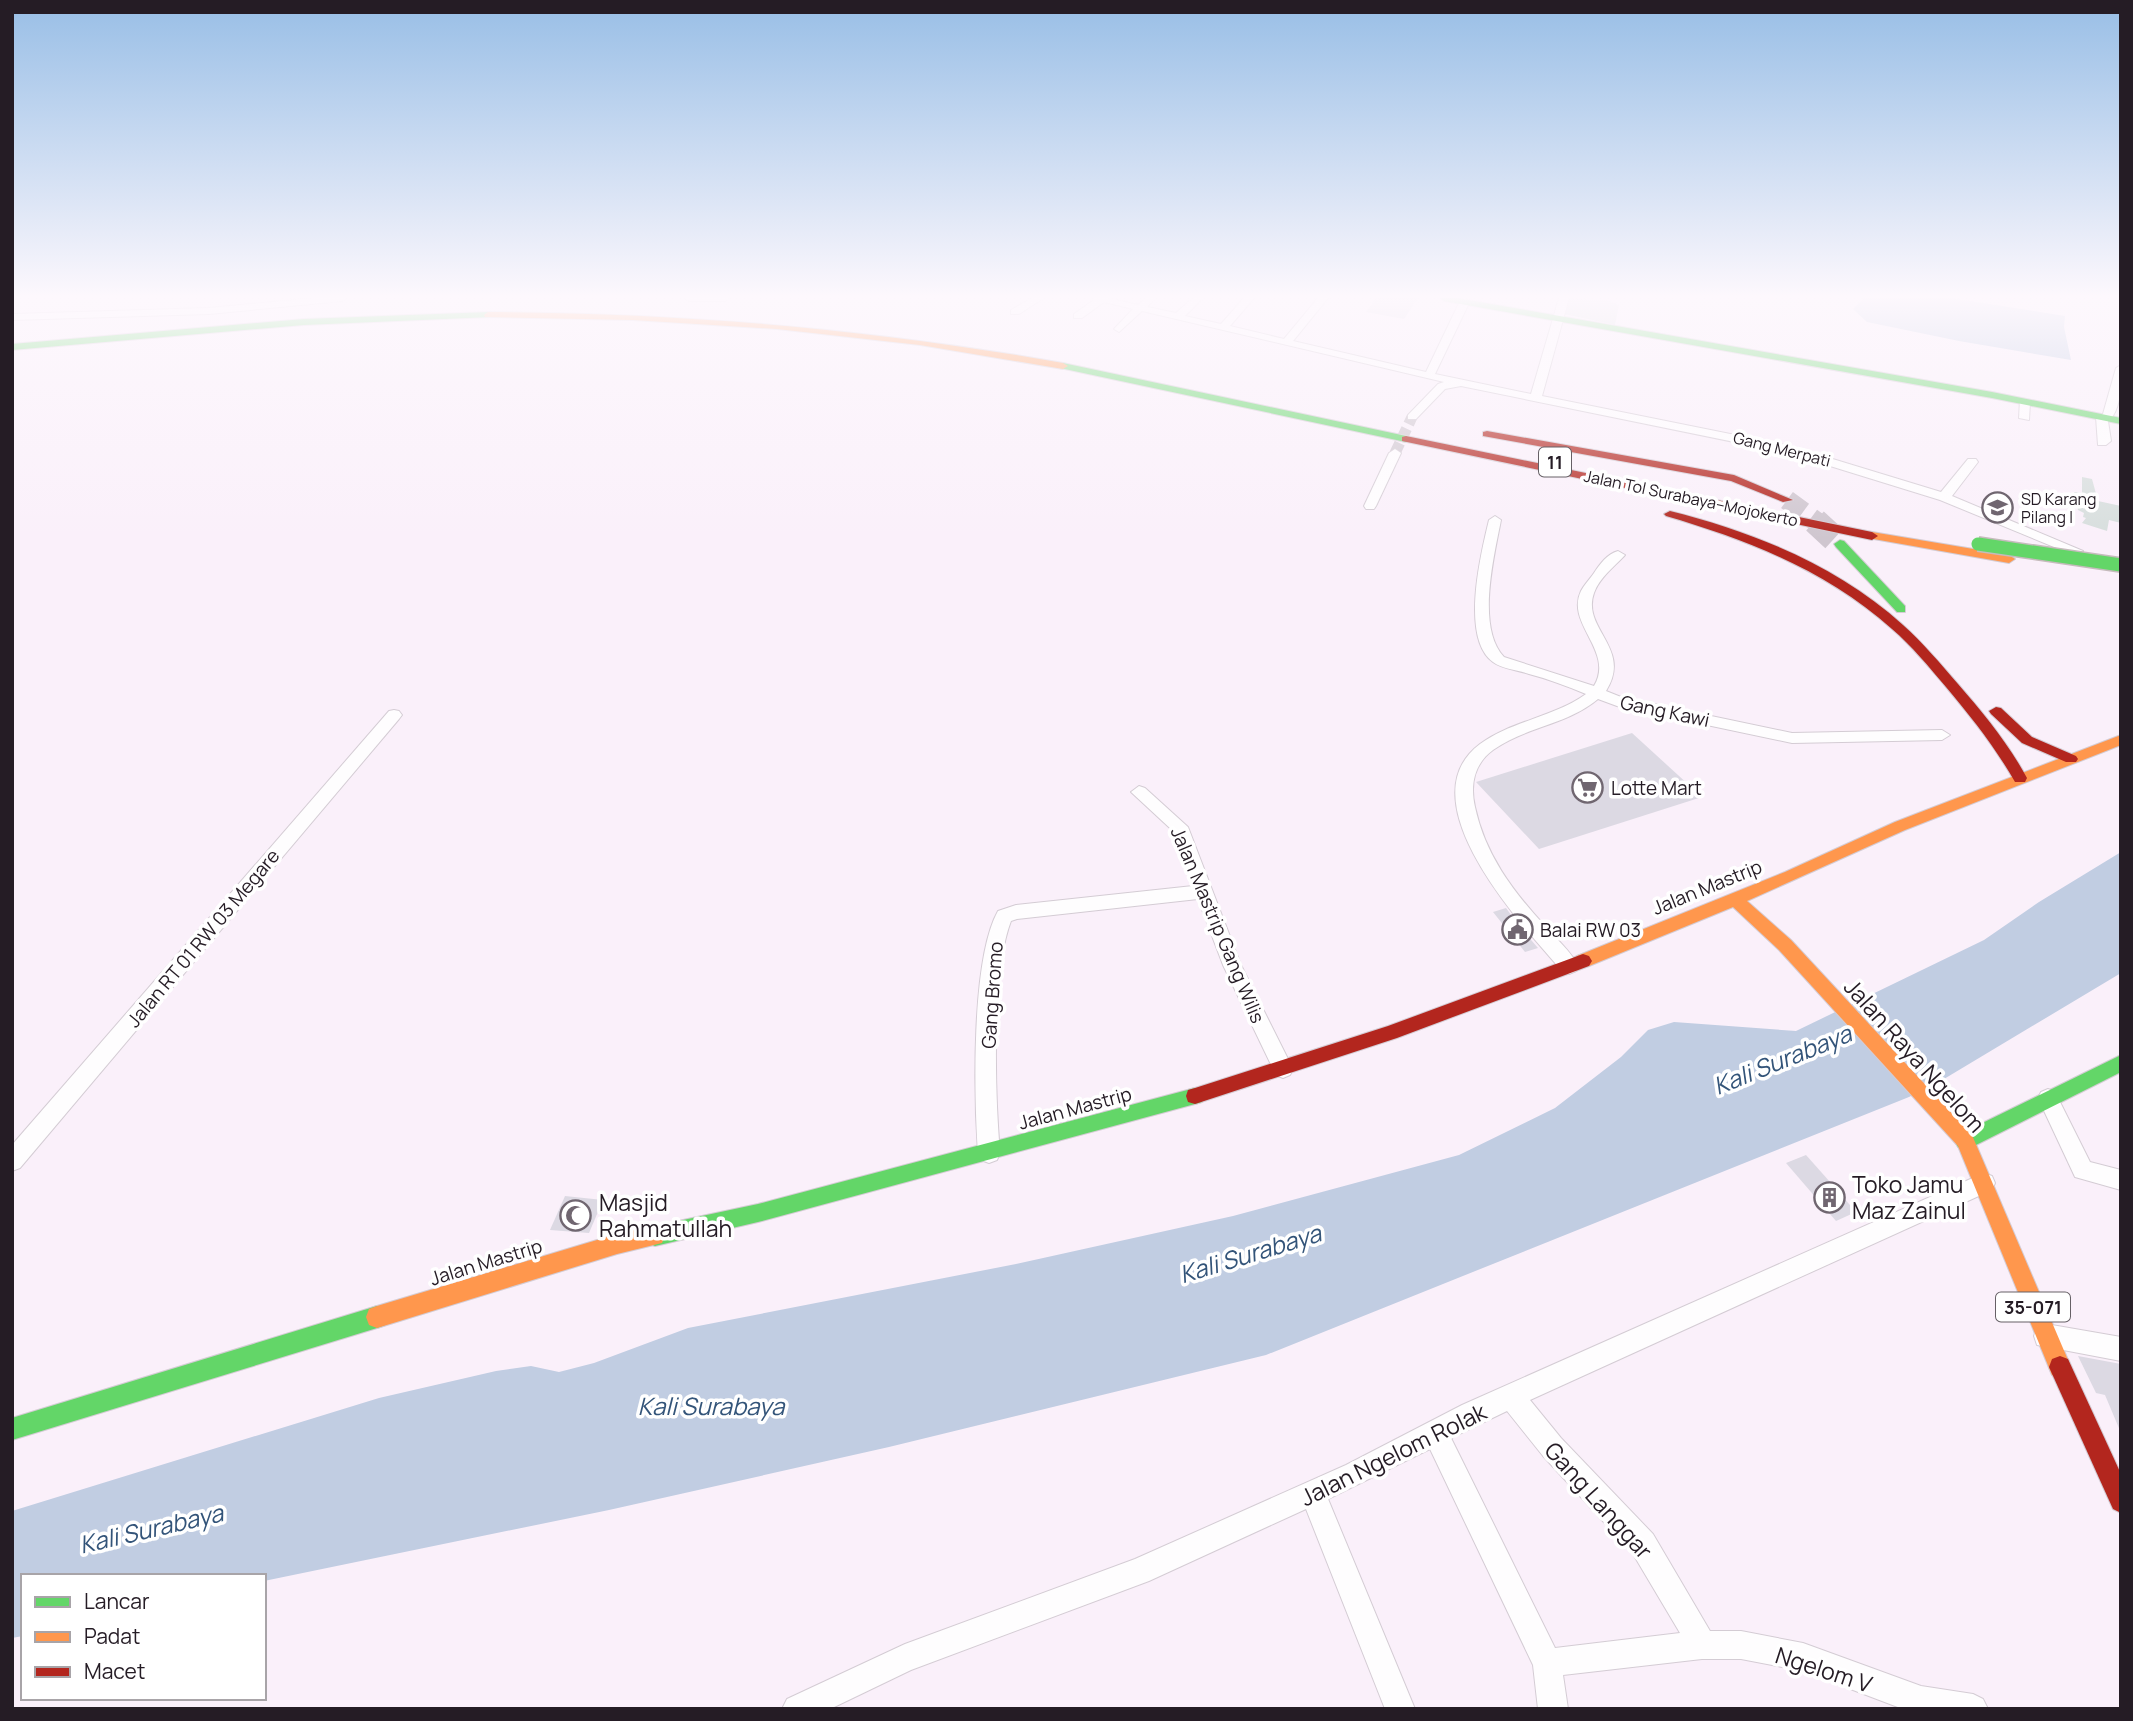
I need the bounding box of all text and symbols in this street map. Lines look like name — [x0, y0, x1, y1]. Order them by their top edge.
street label: Gang Merpati — [1731, 426, 1833, 472]
road number: 11 — [1539, 448, 1571, 476]
street label: Jalan Tol Surabaya–Mojokerto — [1582, 465, 1800, 531]
place label: SD Karang Pilang I — [2021, 488, 2097, 528]
school or university icon: SD Karang Pilang I — [1981, 491, 2015, 525]
street label: Gang Kawi — [1618, 689, 1712, 733]
supermarket icon: Lotte Mart — [1571, 771, 1605, 805]
place label: Lotte Mart — [1611, 775, 1702, 801]
street label: Jalan Mastrip Gang Wilis — [1165, 823, 1271, 1027]
street label: Jalan RT 01 RW 03 Megare — [121, 844, 285, 1032]
street label: Jalan Mastrip — [1648, 853, 1766, 921]
public building icon: Balai RW 03 — [1500, 913, 1534, 947]
place label: Balai RW 03 — [1540, 917, 1641, 943]
street label: Gang Bromo — [975, 941, 1009, 1049]
street label: Jalan Raya Ngelom — [1837, 971, 1993, 1139]
water label: Kali Surabaya — [1708, 1016, 1858, 1102]
street label: Jalan Mastrip — [1016, 1080, 1134, 1136]
place label: Toko Jamu Maz Zainul — [1852, 1168, 1966, 1226]
building icon: Toko Jamu Maz Zainul — [1812, 1180, 1846, 1214]
place label: Masjid Rahmatullah — [599, 1186, 732, 1244]
mosque icon: Masjid Rahmatullah — [559, 1198, 593, 1232]
water label: Kali Surabaya — [1175, 1215, 1326, 1290]
street label: Jalan Mastrip — [427, 1233, 545, 1291]
road number: 35-071 — [1996, 1292, 2070, 1322]
water label: Kali Surabaya — [638, 1389, 786, 1422]
street label: Jalan Ngelom Rolak — [1295, 1395, 1492, 1513]
street label: Gang Langgar — [1538, 1435, 1660, 1565]
water label: Kali Surabaya — [76, 1495, 228, 1561]
legend — [21, 1574, 266, 1700]
text: Lancar — [84, 1587, 150, 1615]
text: Padat — [84, 1622, 140, 1650]
street label: Ngelom V — [1772, 1638, 1876, 1700]
text: Macet — [84, 1657, 145, 1685]

